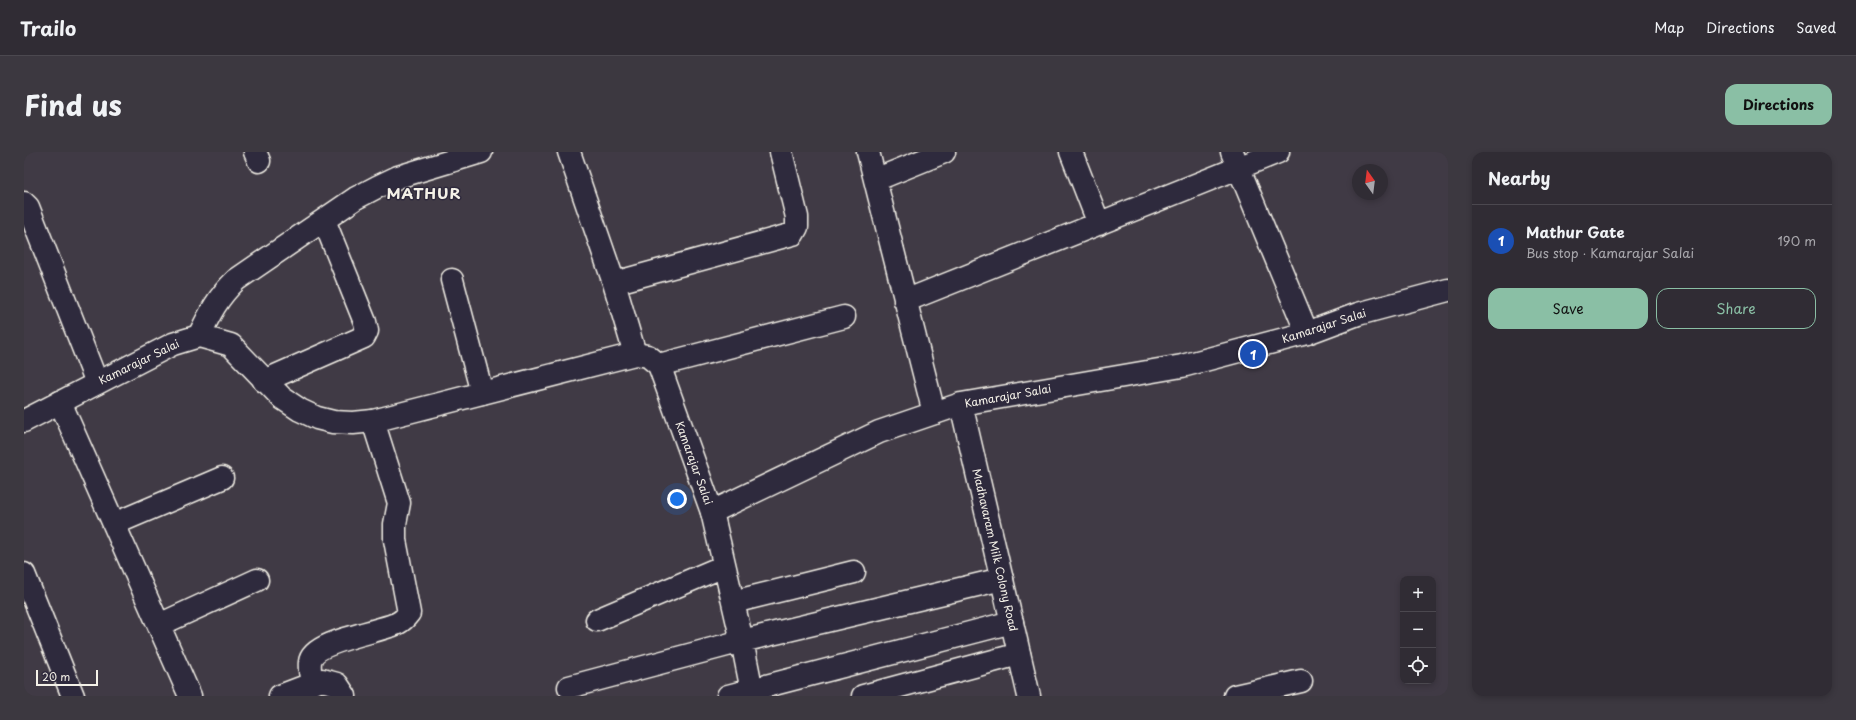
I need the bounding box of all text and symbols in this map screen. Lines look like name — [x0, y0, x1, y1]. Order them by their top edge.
text: Trailo — [20, 14, 76, 42]
text: Map — [1654, 17, 1684, 38]
text: Directions — [1706, 17, 1774, 38]
text: Saved — [1796, 17, 1836, 38]
text: Find us — [24, 83, 122, 126]
button: Directions — [1725, 84, 1832, 125]
north arrow — [1352, 164, 1388, 200]
text: Nearby — [1488, 165, 1550, 191]
district label: MATHUR — [386, 181, 462, 204]
text: Mathur Gate — [1526, 220, 1625, 243]
text: 1 — [1498, 231, 1504, 250]
text: 190 m — [1777, 231, 1816, 250]
text: Bus stop · Kamarajar Salai — [1526, 243, 1694, 262]
button: Save — [1488, 288, 1648, 329]
button: Share — [1656, 288, 1816, 329]
street label: Kamarajar Salai — [1279, 304, 1368, 347]
street label: Kamarajar Salai — [96, 335, 182, 388]
pin: 1 — [1240, 339, 1266, 369]
street label: Kamarajar Salai — [963, 380, 1053, 411]
street label: Kamarajar Salai — [671, 419, 717, 507]
street label: Madhavaram Milk Colony Road — [968, 467, 1023, 633]
your location — [667, 489, 687, 509]
map controls — [1400, 576, 1436, 684]
button: + — [1400, 576, 1436, 612]
button: − — [1400, 612, 1436, 648]
button: locate — [1400, 648, 1436, 684]
scale bar — [36, 668, 98, 687]
text: 20 m — [42, 668, 70, 685]

